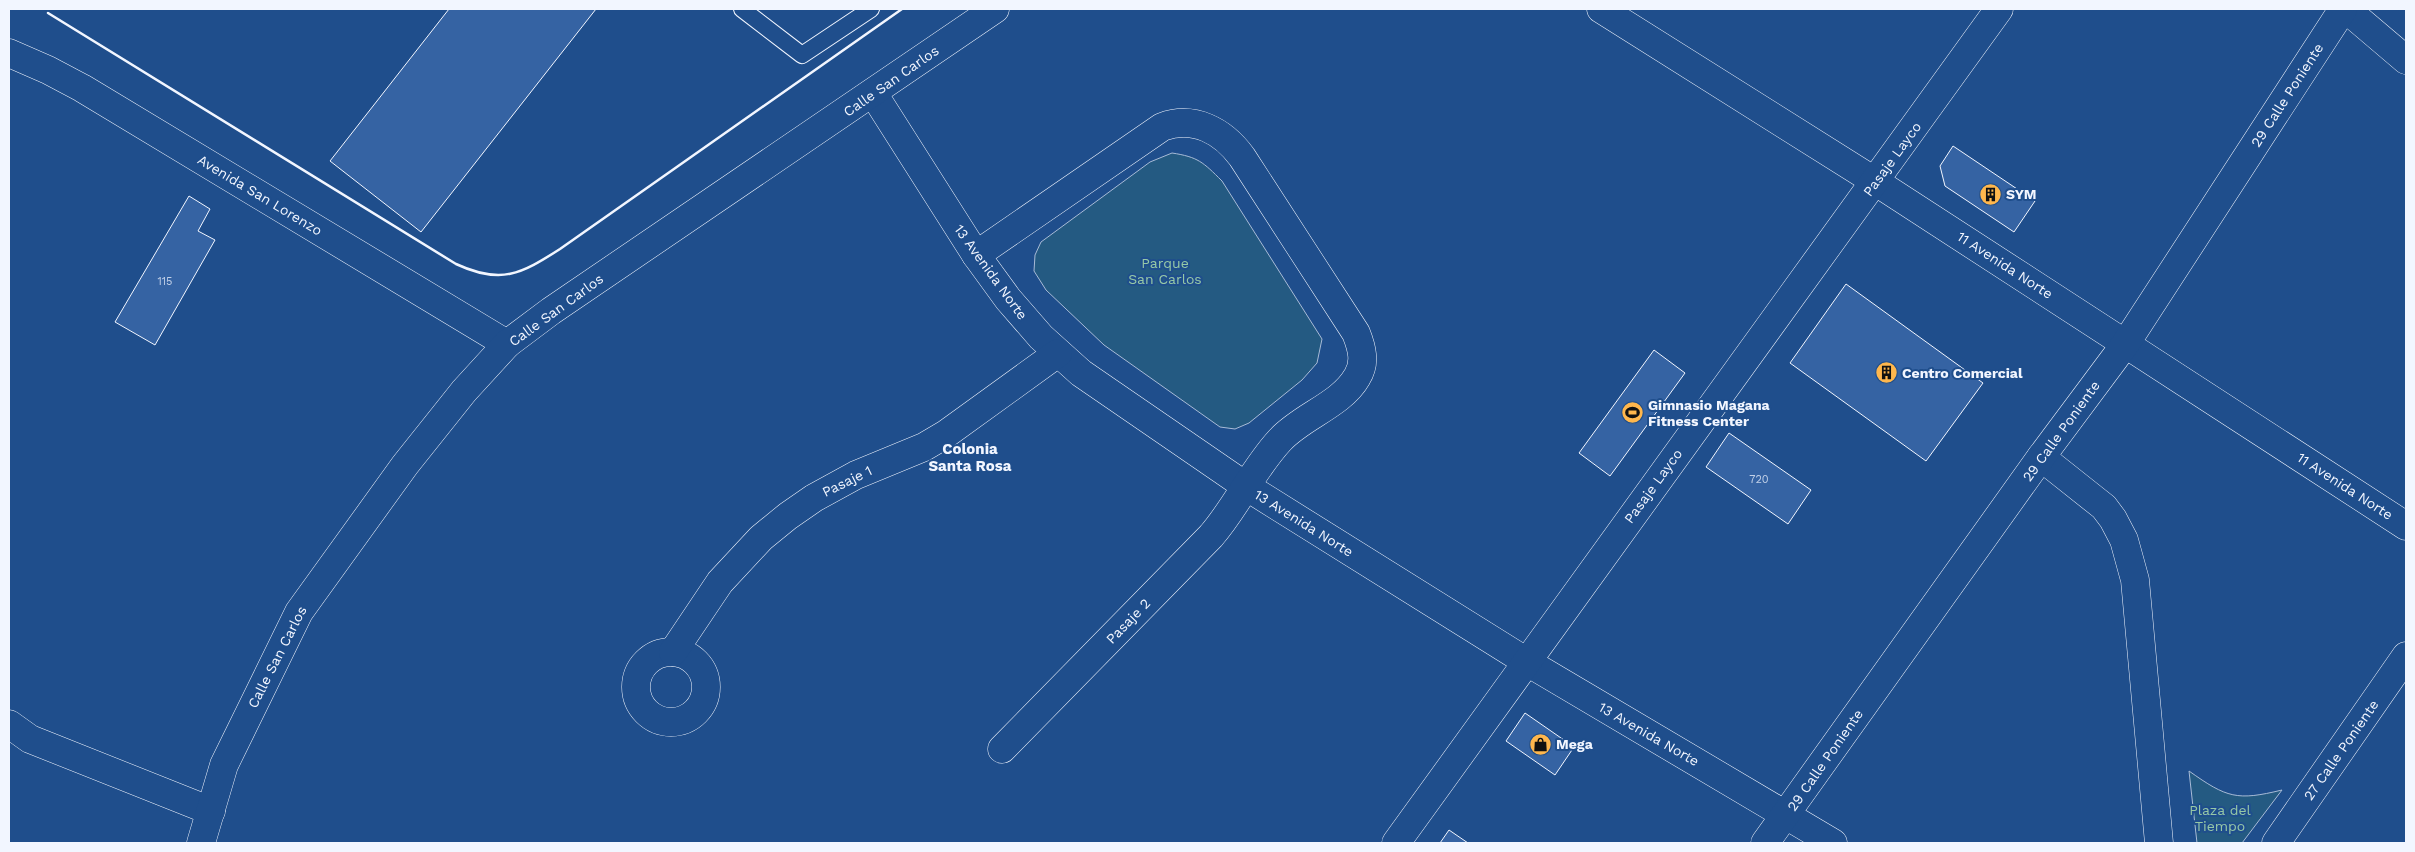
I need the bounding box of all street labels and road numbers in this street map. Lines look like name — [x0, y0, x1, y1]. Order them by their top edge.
street label: 29 Calle Poniente — [2248, 40, 2326, 150]
street label: Calle San Carlos — [840, 42, 942, 120]
street label: Pasaje Layco — [1860, 119, 1924, 199]
street label: Avenida San Lorenzo — [195, 151, 325, 239]
street label: 13 Avenida Norte — [951, 221, 1031, 323]
street label: 11 Avenida Norte — [1954, 228, 2056, 302]
street label: Calle San Carlos — [506, 270, 606, 350]
street label: 29 Calle Poniente — [2019, 378, 2103, 484]
street label: Pasaje Layco — [1621, 446, 1685, 526]
street label: 11 Avenida Norte — [2294, 449, 2396, 523]
street label: Pasaje 1 — [819, 462, 875, 500]
street label: 13 Avenida Norte — [1252, 486, 1356, 560]
street label: Pasaje 2 — [1103, 595, 1153, 647]
street label: Calle San Carlos — [244, 603, 310, 711]
street label: 27 Calle Poniente — [2300, 697, 2382, 803]
street label: 13 Avenida Norte — [1596, 699, 1702, 769]
street label: 29 Calle Poniente — [1784, 706, 1866, 814]

